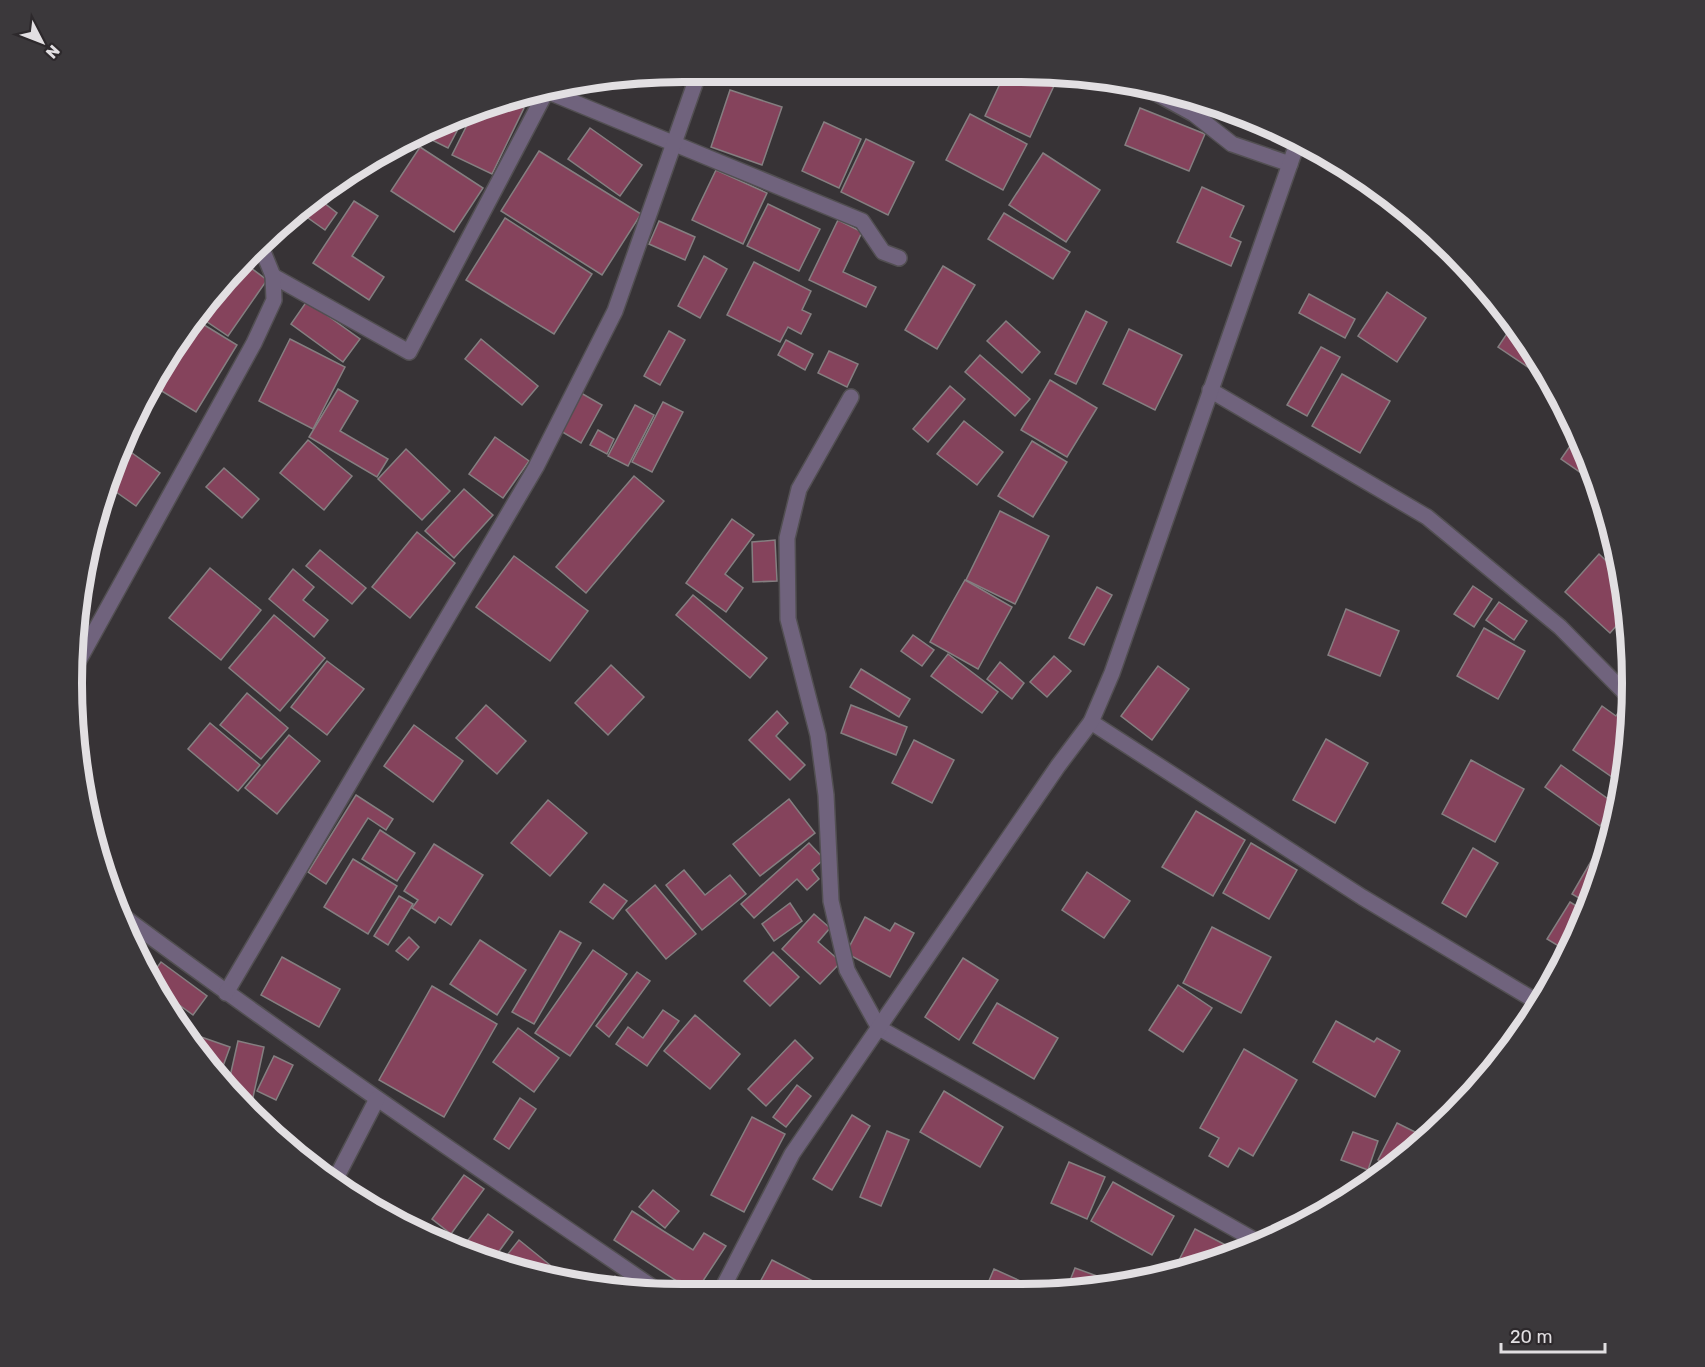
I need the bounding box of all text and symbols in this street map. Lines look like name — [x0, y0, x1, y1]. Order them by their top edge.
north arrow — [12, 12, 72, 72]
text: N — [42, 41, 64, 62]
scale bar — [1501, 1316, 1604, 1354]
text: 20 m — [1510, 1326, 1552, 1348]

